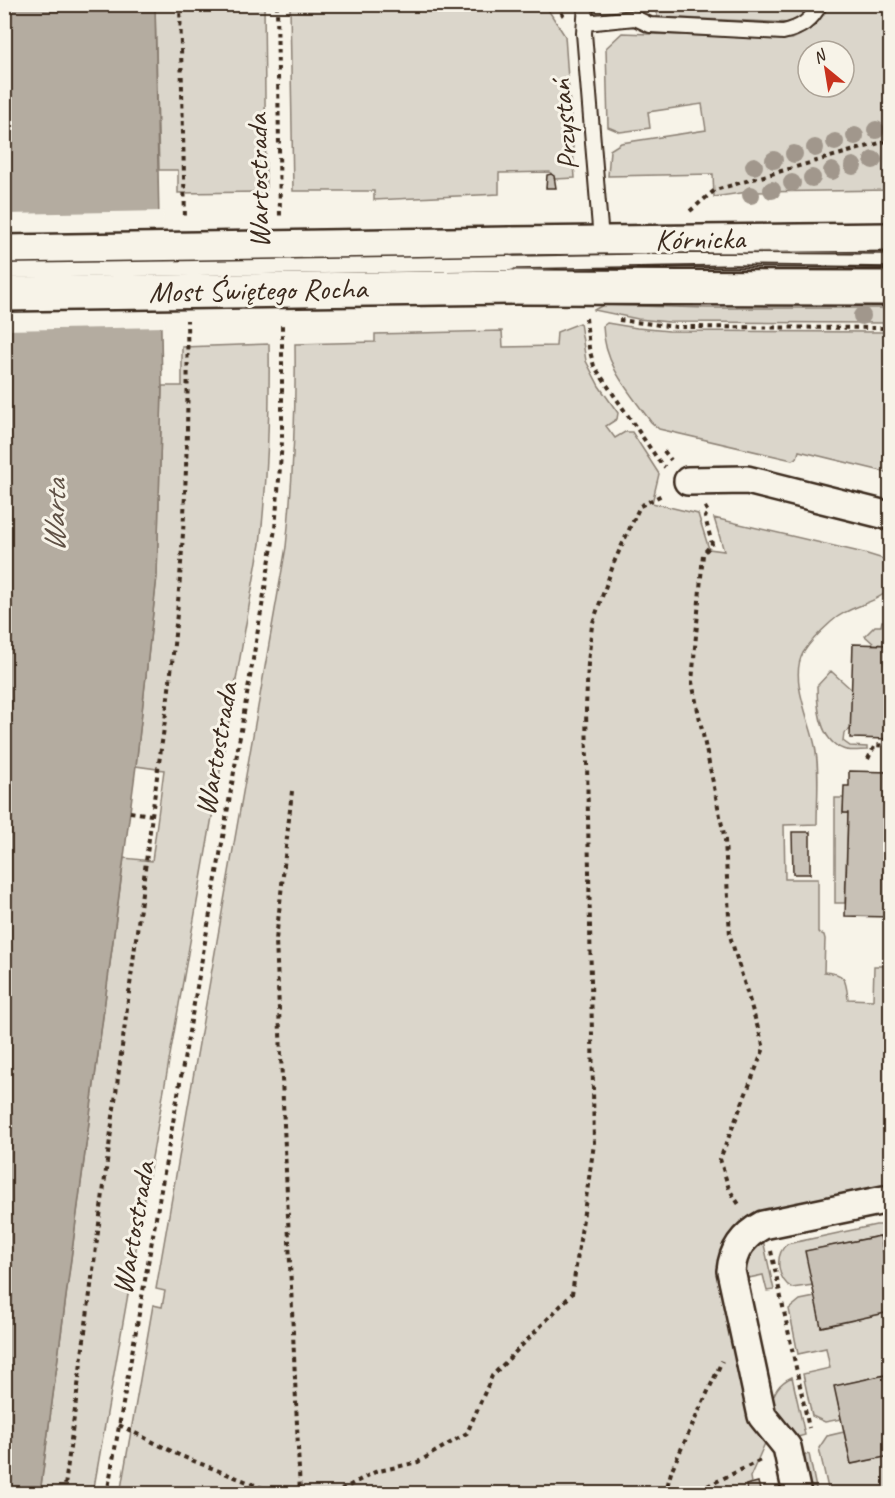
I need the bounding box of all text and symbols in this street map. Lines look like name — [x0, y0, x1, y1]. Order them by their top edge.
north arrow — [796, 39, 856, 99]
text: N — [810, 44, 831, 68]
street label: Przystań — [541, 75, 587, 172]
street label: Wartostrada — [238, 112, 278, 248]
street label: Kórnicka — [655, 219, 747, 259]
street label: Most Świętego Rocha — [149, 269, 369, 311]
water label: Warta — [33, 477, 76, 552]
street label: Wartostrada — [186, 678, 247, 818]
street label: Wartostrada — [103, 1157, 164, 1297]

